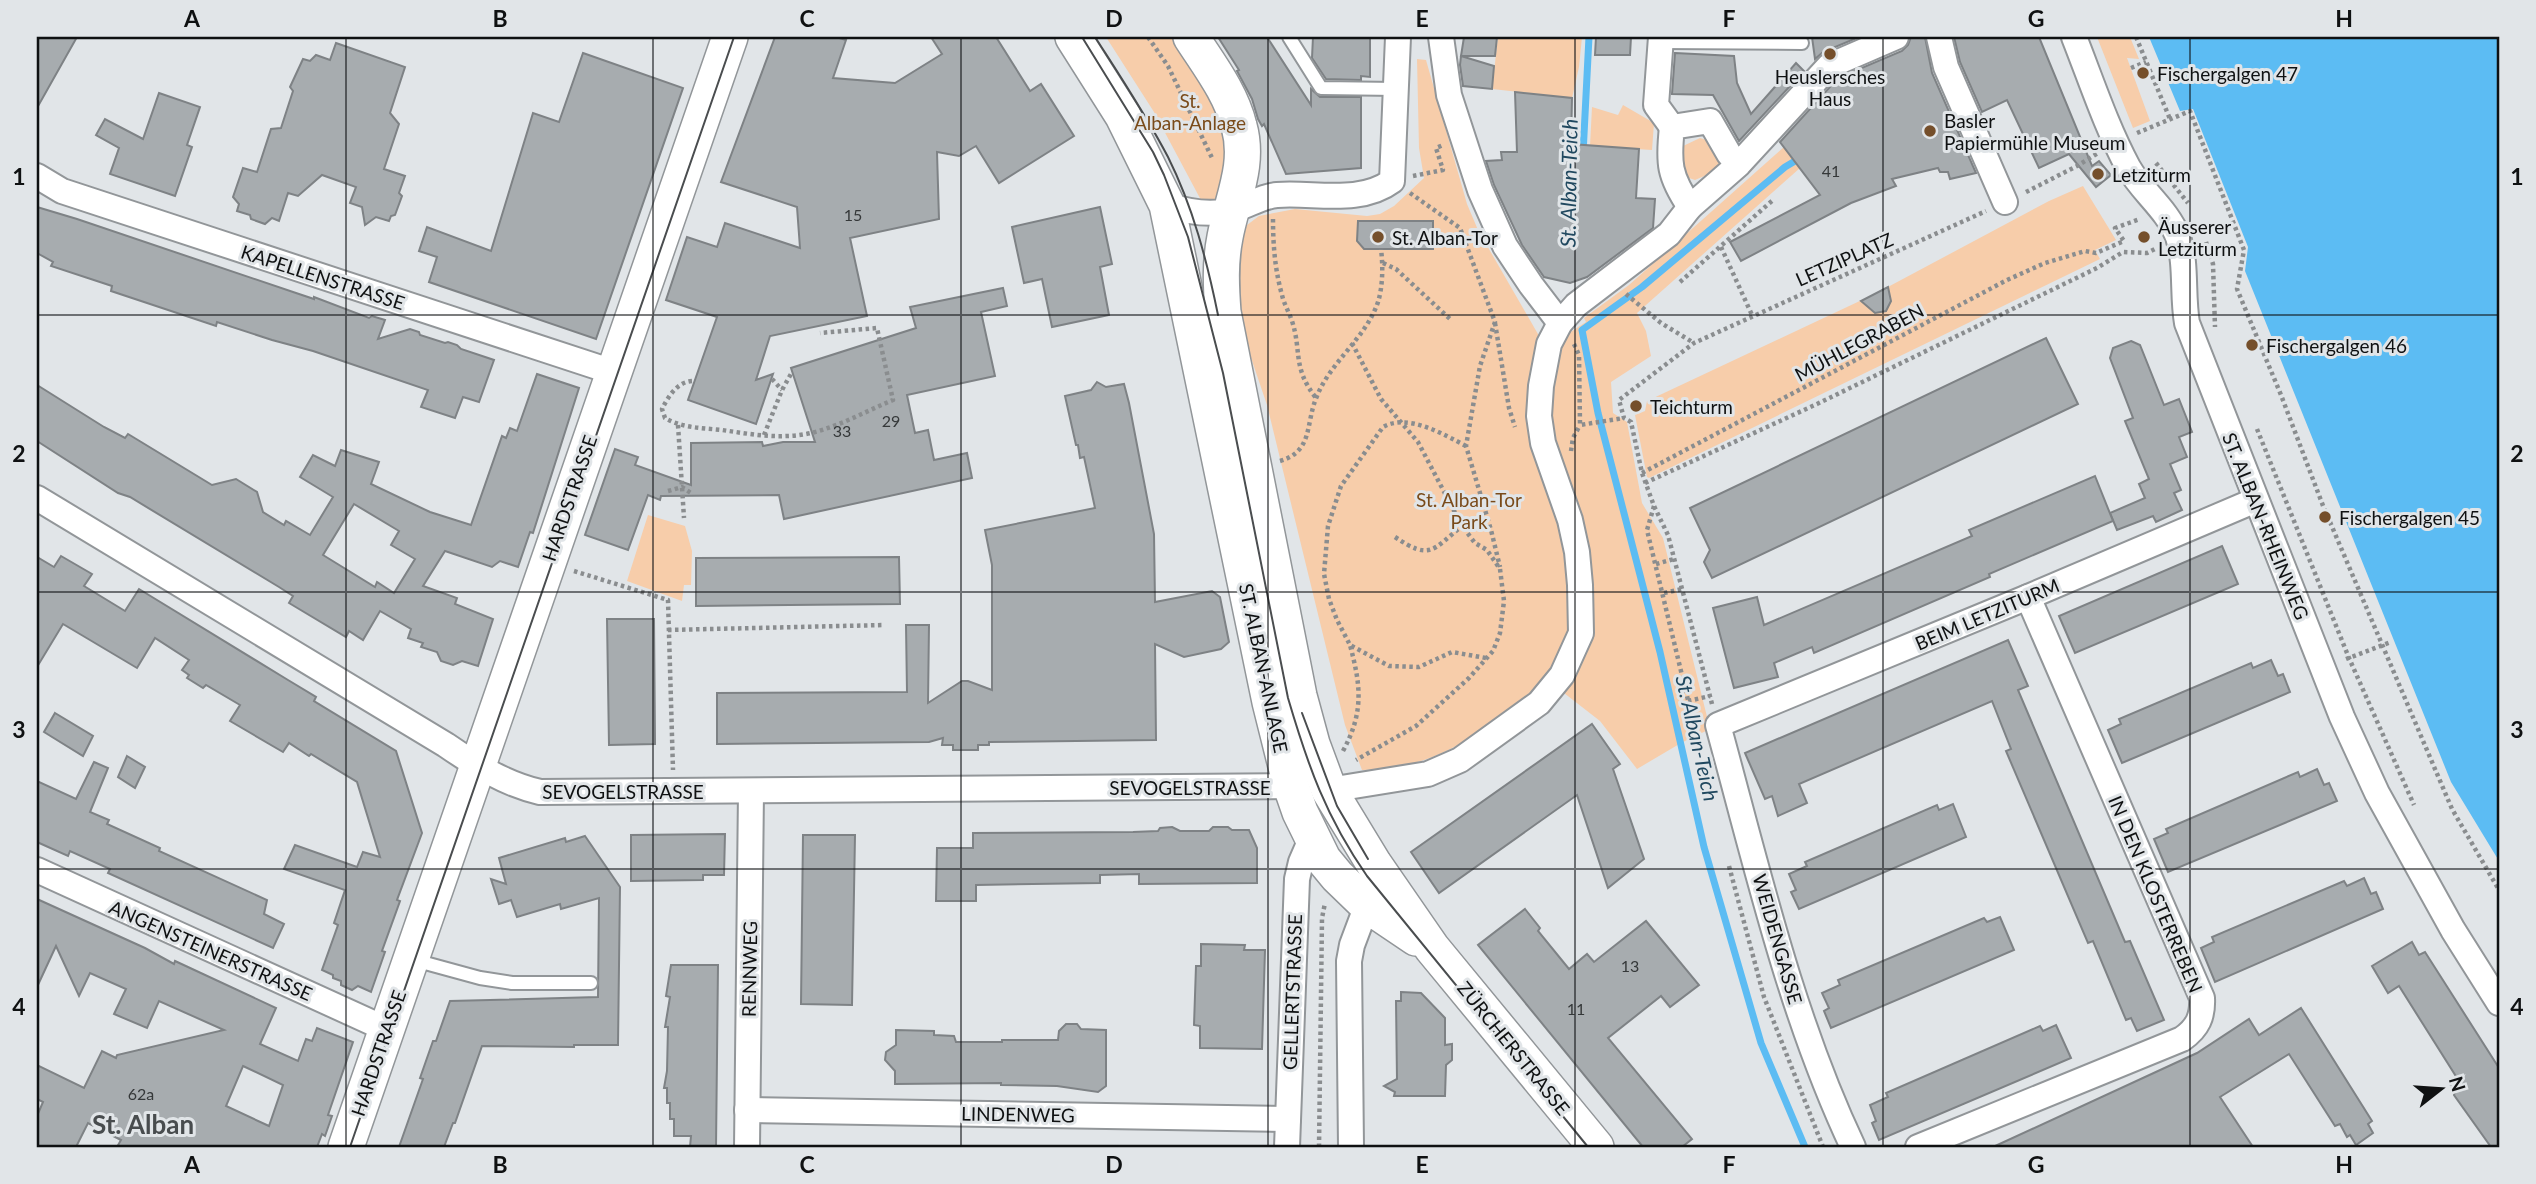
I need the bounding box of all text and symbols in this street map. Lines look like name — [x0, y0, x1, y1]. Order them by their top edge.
text: A — [183, 4, 201, 32]
text: B — [492, 4, 508, 32]
text: C — [799, 4, 815, 32]
text: D — [1105, 4, 1123, 32]
text: E — [1415, 4, 1429, 32]
text: F — [1722, 4, 1736, 32]
text: G — [2028, 4, 2044, 32]
text: H — [2335, 4, 2353, 32]
marker: Heuslersches Haus — [1822, 46, 1838, 62]
place label: Fischergalgen 47 — [2157, 62, 2298, 85]
place label: Heuslersches Haus — [1775, 65, 1885, 110]
marker: Fischergalgen 47 — [2135, 65, 2151, 81]
park label: St. Alban-Anlage — [1134, 89, 1246, 134]
place label: Basler Papiermühle Museum — [1944, 109, 2125, 154]
water label: St. Alban-Teich — [1554, 118, 1582, 248]
marker: Basler Papiermühle Museum — [1922, 123, 1938, 139]
house number: 41 — [1822, 161, 1840, 180]
text: 1 — [12, 162, 26, 190]
text: 1 — [2510, 162, 2524, 190]
place label: Letziturm — [2112, 163, 2191, 186]
marker: Letziturm — [2090, 166, 2106, 182]
house number: 15 — [844, 205, 862, 224]
place label: Äusserer Letziturm — [2158, 215, 2237, 260]
place label: St. Alban-Tor — [1392, 226, 1498, 249]
street label: LETZIPLATZ — [1792, 227, 1896, 291]
marker: St. Alban-Tor — [1370, 229, 1386, 245]
marker: Äusserer Letziturm — [2136, 229, 2152, 245]
street label: KAPELLENSTRASSE — [238, 240, 408, 314]
street label: MÜHLEGRABEN — [1790, 298, 1928, 386]
place label: Fischergalgen 46 — [2266, 334, 2407, 357]
marker: Fischergalgen 46 — [2244, 337, 2260, 353]
place label: Teichturm — [1650, 395, 1733, 418]
marker: Teichturm — [1628, 398, 1644, 414]
house number: 29 — [882, 411, 900, 430]
house number: 33 — [833, 421, 851, 440]
street label: ST. ALBAN-RHEINWEG — [2218, 429, 2314, 623]
street label: HARDSTRASSE — [537, 432, 601, 564]
text: 2 — [12, 439, 26, 467]
text: 2 — [2510, 439, 2524, 467]
park label: St. Alban-Tor Park — [1416, 488, 1522, 533]
place label: Fischergalgen 45 — [2339, 506, 2480, 529]
marker: Fischergalgen 45 — [2317, 509, 2333, 525]
street label: BEIM LETZITURM — [1911, 573, 2063, 655]
street label: ST. ALBAN-ANLAGE — [1235, 581, 1293, 755]
water label: St. Alban-Teich — [1671, 672, 1725, 804]
text: 3 — [12, 715, 26, 743]
text: 3 — [2510, 715, 2524, 743]
street label: SEVOGELSTRASSE — [1109, 776, 1271, 799]
street label: SEVOGELSTRASSE — [542, 780, 704, 803]
street label: IN DEN KLOSTERREBEN — [2104, 792, 2208, 996]
street label: WEIDENGASSE — [1748, 871, 1808, 1007]
street label: ANGENSTEINERSTRASSE — [106, 895, 316, 1005]
street label: GELLERTSTRASSE — [1278, 914, 1306, 1070]
street label: RENNWEG — [737, 921, 761, 1017]
house number: 13 — [1621, 956, 1639, 975]
street label: ZÜRCHERSTRASSE — [1453, 977, 1575, 1119]
street label: HARDSTRASSE — [346, 987, 410, 1119]
text: 4 — [12, 992, 26, 1020]
text: 4 — [2510, 992, 2524, 1020]
house number: 11 — [1567, 999, 1585, 1018]
north arrow — [2406, 1054, 2476, 1124]
text: N — [2445, 1074, 2471, 1094]
house number: 62a — [128, 1084, 154, 1103]
street label: LINDENWEG — [961, 1102, 1075, 1126]
district label: St. Alban — [92, 1108, 194, 1140]
text: A — [183, 1150, 201, 1178]
text: B — [492, 1150, 508, 1178]
text: C — [799, 1150, 815, 1178]
text: D — [1105, 1150, 1123, 1178]
text: E — [1415, 1150, 1429, 1178]
text: F — [1722, 1150, 1736, 1178]
text: G — [2028, 1150, 2044, 1178]
text: H — [2335, 1150, 2353, 1178]

